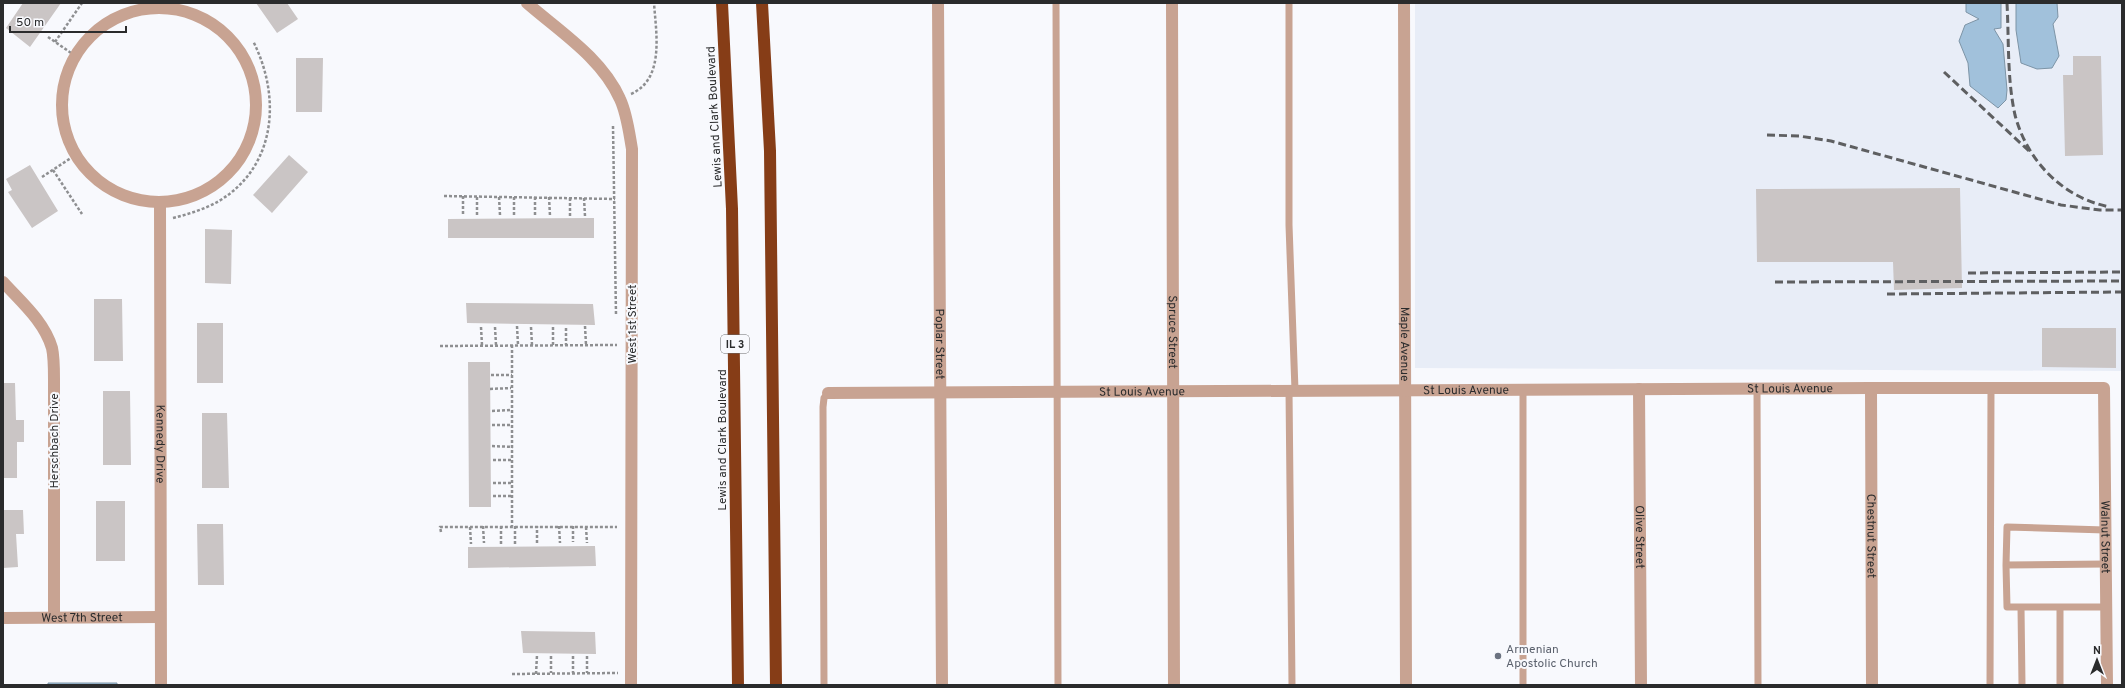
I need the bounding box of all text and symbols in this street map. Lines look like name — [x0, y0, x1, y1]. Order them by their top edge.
scale bar — [10, 8, 126, 34]
text: 50 m — [16, 15, 44, 31]
street label: Lewis and Clark Boulevard — [703, 46, 727, 188]
street label: West 1st Street — [625, 284, 641, 364]
street label: Spruce Street — [1164, 295, 1180, 369]
street label: Maple Avenue — [1396, 307, 1412, 381]
street label: Poplar Street — [931, 308, 947, 380]
road number: IL 3 — [721, 335, 749, 353]
street label: Lewis and Clark Boulevard — [715, 369, 731, 511]
street label: St Louis Avenue — [1747, 381, 1833, 398]
street label: St Louis Avenue — [1423, 383, 1509, 399]
street label: St Louis Avenue — [1099, 384, 1185, 401]
street label: Herschbach Drive — [47, 393, 63, 489]
street label: Kennedy Drive — [151, 404, 168, 484]
street label: Chestnut Street — [1862, 494, 1879, 578]
street label: Walnut Street — [2096, 500, 2113, 574]
street label: Olive Street — [1631, 505, 1647, 569]
street label: West 7th Street — [41, 610, 123, 627]
north arrow — [2077, 640, 2117, 680]
place label: Armenian Apostolic Church — [1506, 642, 1598, 672]
text: N — [2093, 644, 2101, 658]
marker: Armenian Apostolic Church — [1493, 651, 1503, 661]

